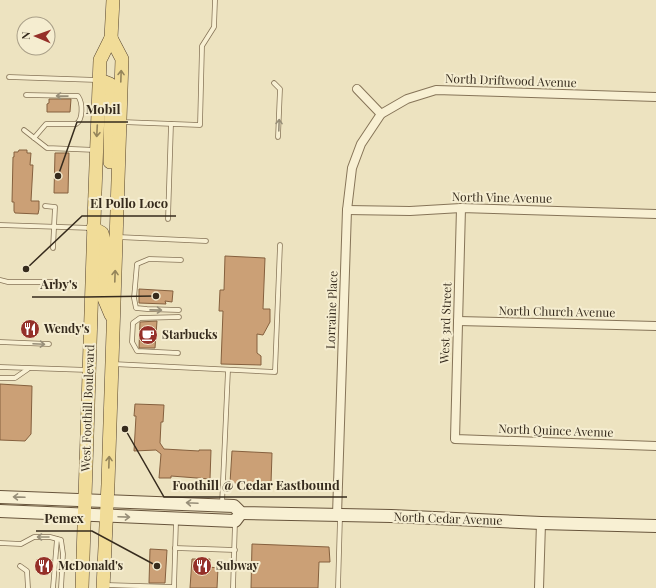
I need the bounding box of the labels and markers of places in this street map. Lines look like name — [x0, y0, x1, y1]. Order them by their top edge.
callout: Mobil — [77, 97, 128, 122]
callout: El Pollo Loco — [82, 191, 176, 216]
callout: Arby's — [32, 272, 86, 297]
restaurant icon: Wendy's — [19, 318, 41, 340]
place label: Wendy's — [43, 320, 90, 336]
cafe icon: Starbucks — [137, 324, 159, 346]
place label: Starbucks — [162, 326, 218, 342]
callout: Foothill @ Cedar Eastbound — [164, 472, 347, 497]
callout: Pemex — [36, 506, 92, 531]
restaurant icon: McDonald's — [33, 555, 55, 577]
restaurant icon: Subway — [191, 555, 213, 577]
place label: McDonald's — [58, 557, 124, 573]
place label: Subway — [216, 557, 260, 573]

